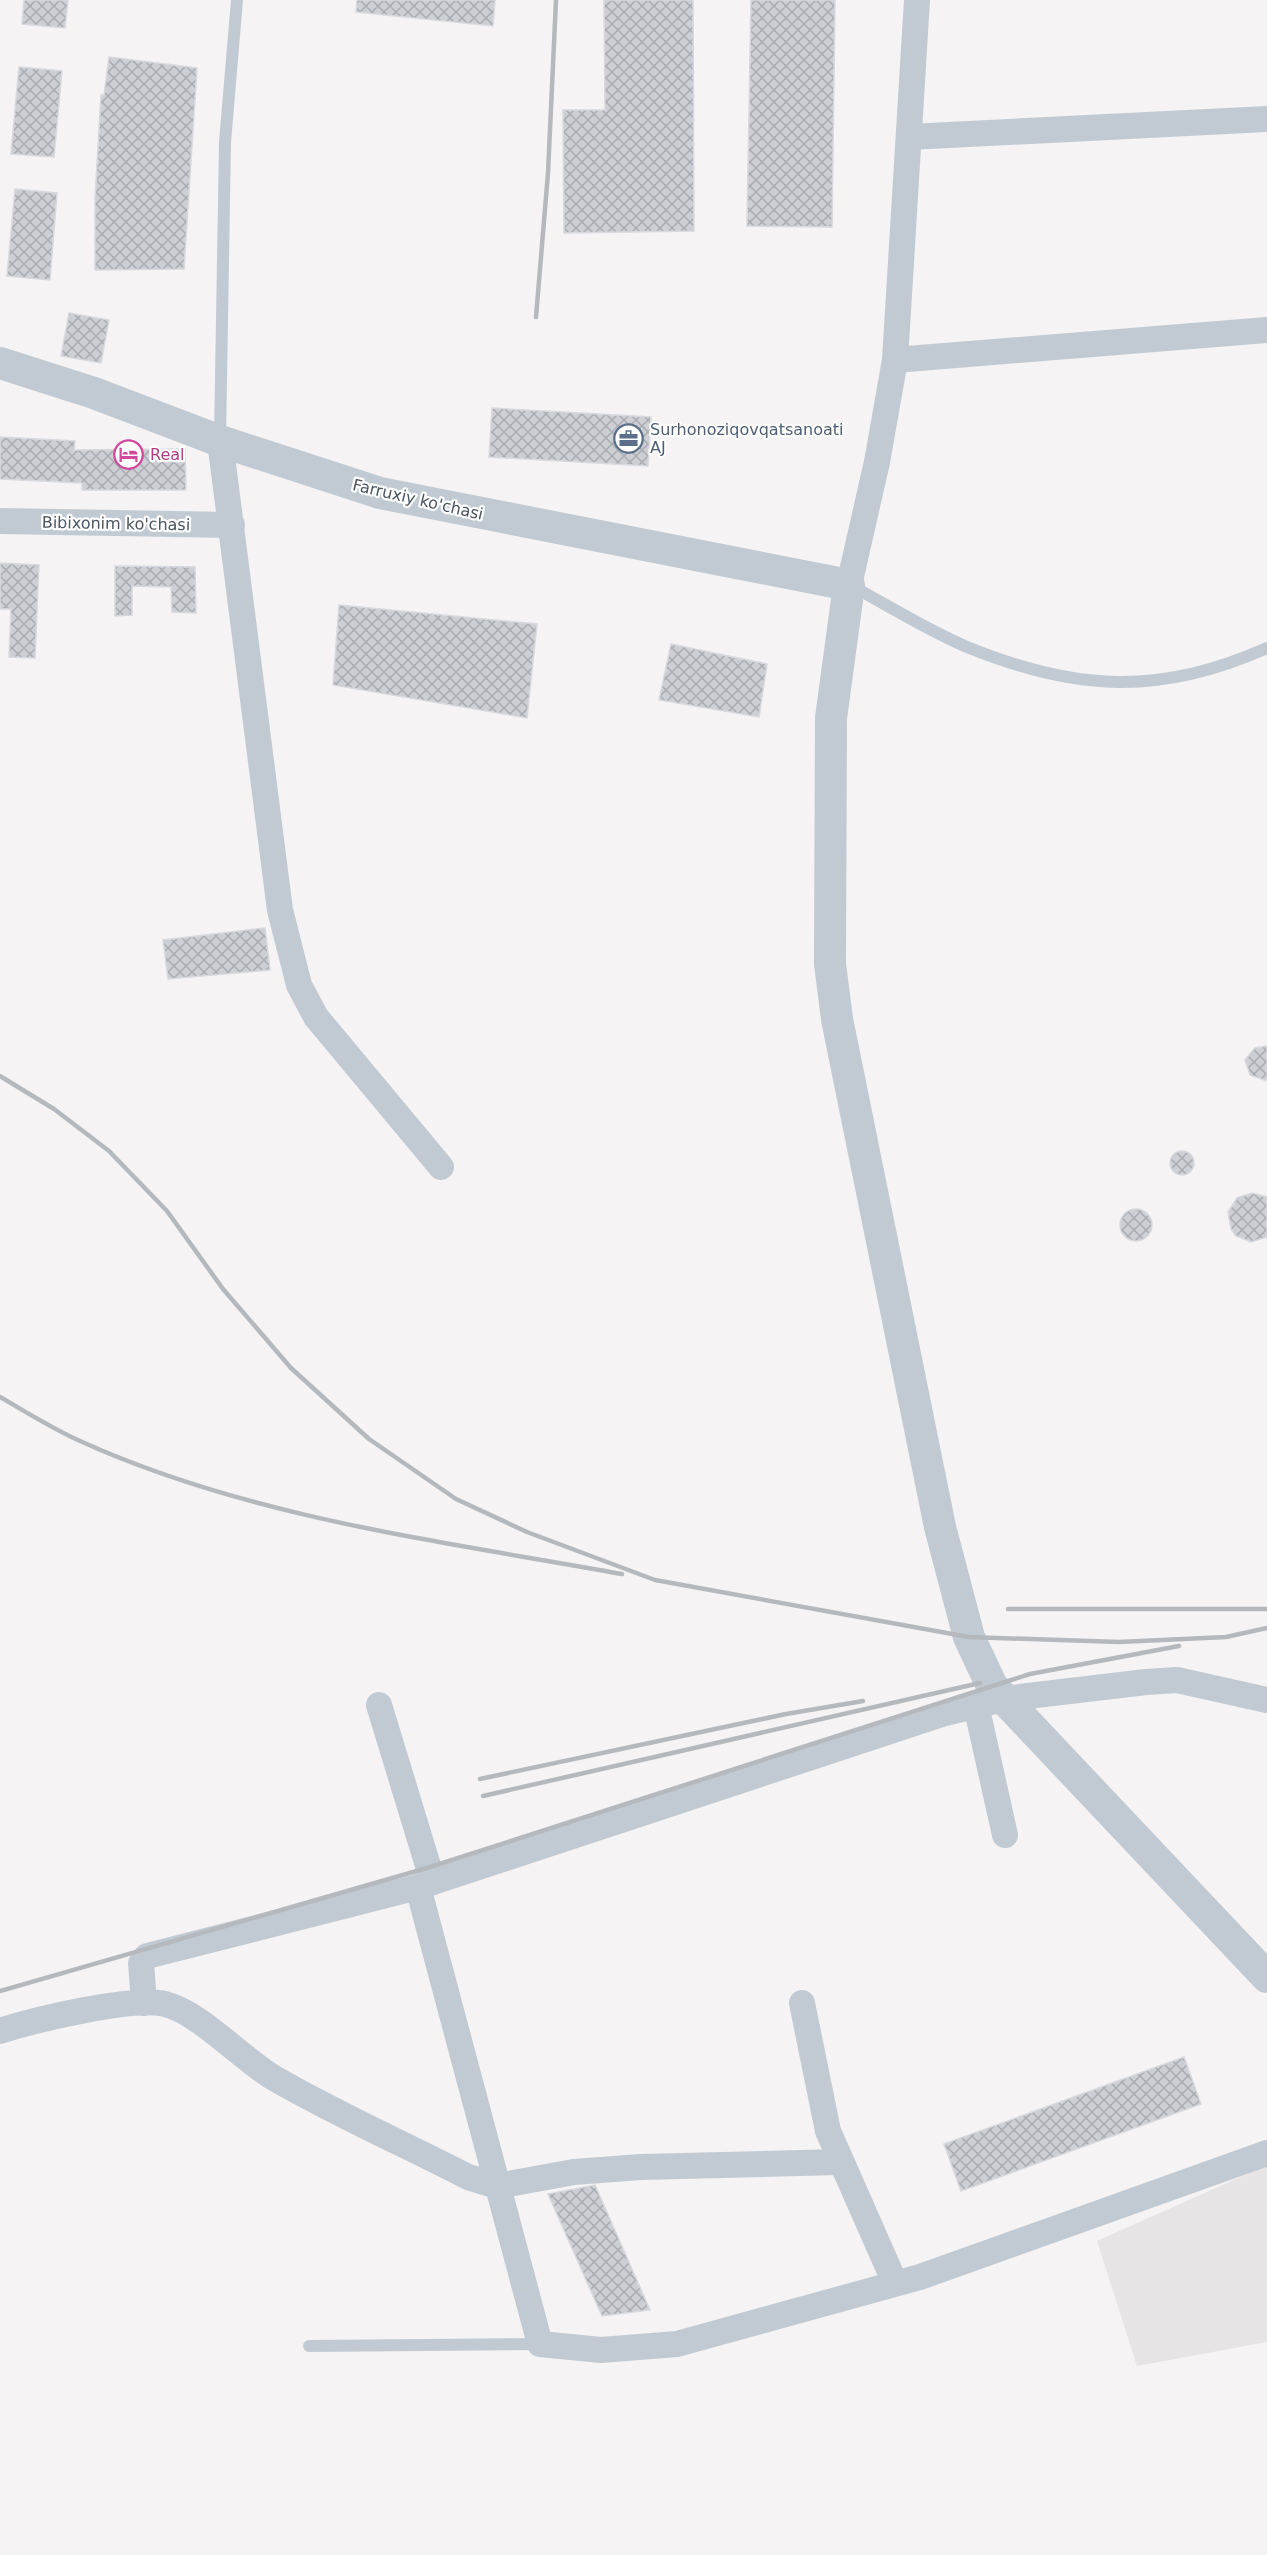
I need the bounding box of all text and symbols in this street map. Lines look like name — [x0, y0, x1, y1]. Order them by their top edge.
place label: Surhonoziqovqatsanoati AJ — [650, 420, 844, 457]
office icon: Surhonoziqovqatsanoati AJ — [613, 422, 645, 454]
hotel icon: Real — [113, 438, 145, 470]
place label: Real — [150, 445, 185, 464]
street label: Farruxiy ko'chasi — [351, 475, 485, 524]
street label: Bibixonim ko'chasi — [42, 513, 190, 534]

